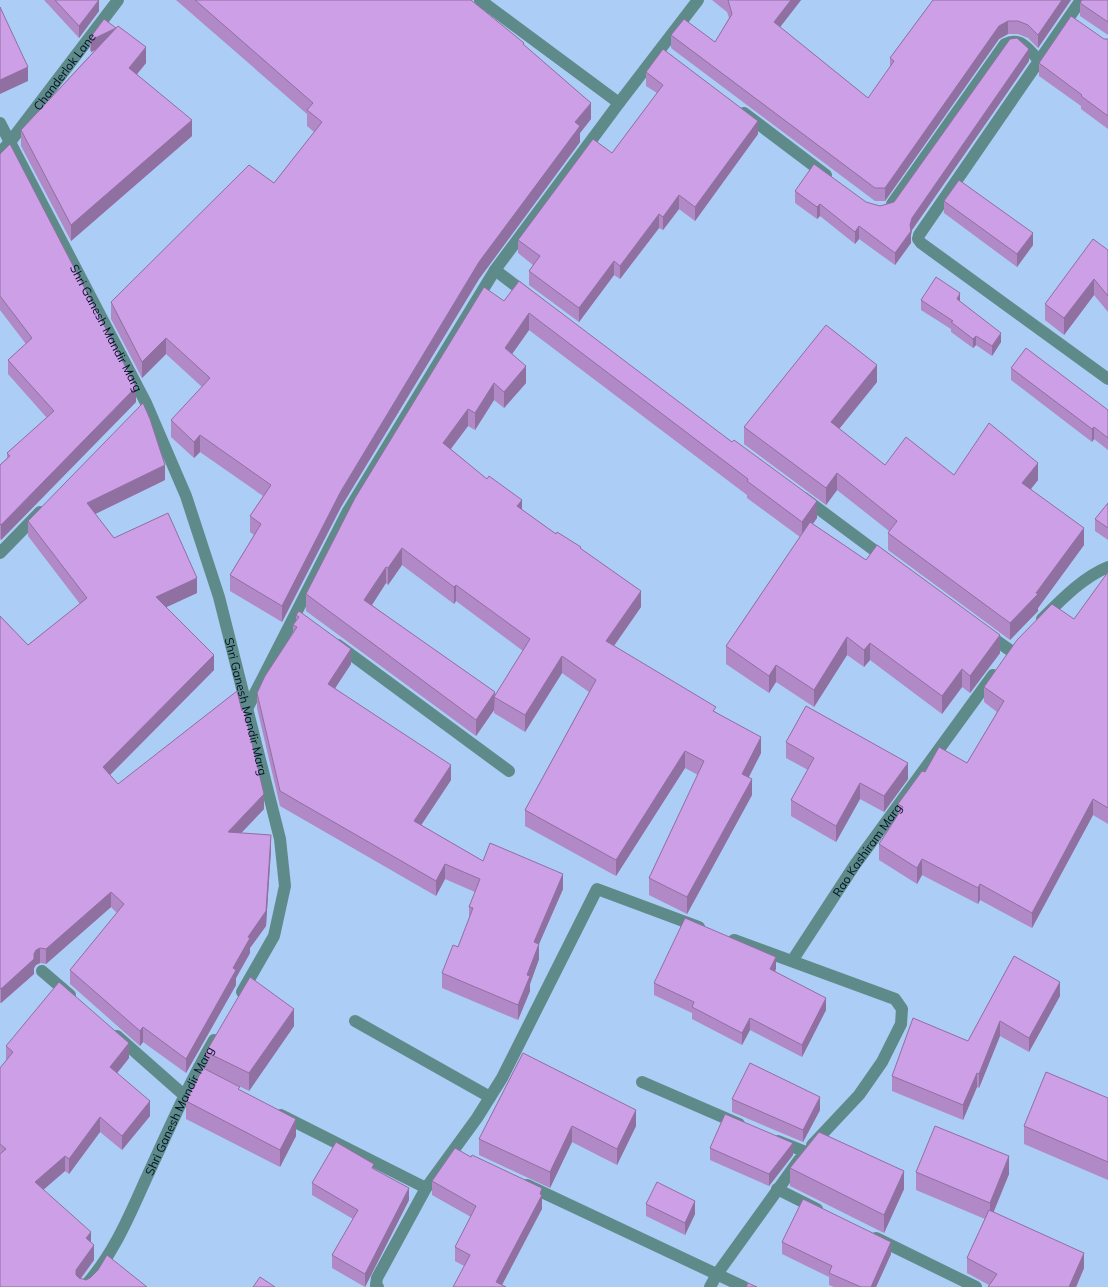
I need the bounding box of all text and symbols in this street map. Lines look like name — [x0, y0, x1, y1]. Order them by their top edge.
street label: Chanderlok Lane — [30, 29, 98, 113]
street label: Shri Ganesh Mandir Marg — [67, 262, 146, 394]
street label: Shri Ganesh Mandir Marg — [222, 636, 271, 777]
street label: Rao Kashiram Marg — [829, 800, 905, 899]
street label: Shri Ganesh Mandir Marg — [141, 1043, 217, 1177]

